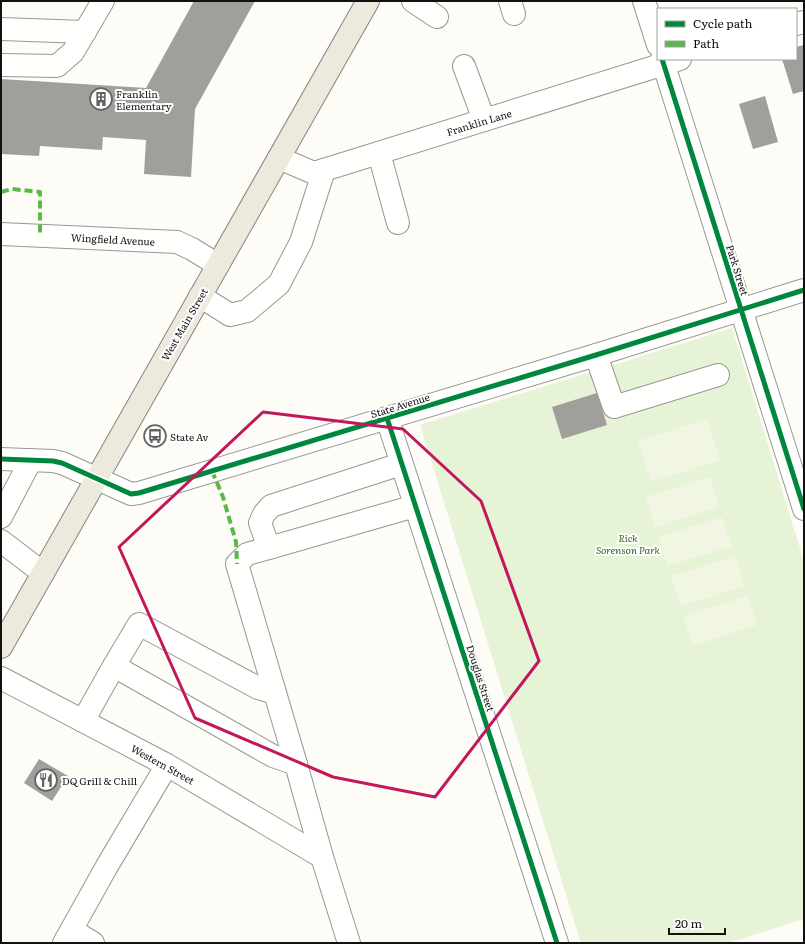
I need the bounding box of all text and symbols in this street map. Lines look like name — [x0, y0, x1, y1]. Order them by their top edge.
legend — [657, 8, 797, 60]
text: Cycle path — [693, 14, 753, 32]
text: Path — [693, 34, 719, 52]
building icon: Franklin Elementary — [88, 86, 114, 112]
place label: Franklin Elementary — [116, 86, 172, 113]
street label: Franklin Lane — [445, 105, 513, 139]
street label: Wingfield Avenue — [71, 229, 155, 249]
street label: Park Street — [723, 243, 753, 297]
street label: West Main Street — [157, 285, 211, 363]
street label: State Avenue — [369, 389, 431, 421]
bus stop icon: State Av — [142, 423, 168, 449]
place label: State Av — [170, 429, 209, 444]
park label: Rick Sorenson Park — [596, 530, 661, 557]
street label: Douglas Street — [463, 643, 499, 713]
street label: Western Street — [129, 740, 197, 788]
restaurant icon: DQ Grill & Chill — [33, 767, 59, 793]
place label: DQ Grill & Chill — [62, 773, 138, 788]
scale bar — [669, 910, 725, 936]
text: 20 m — [675, 914, 702, 932]

